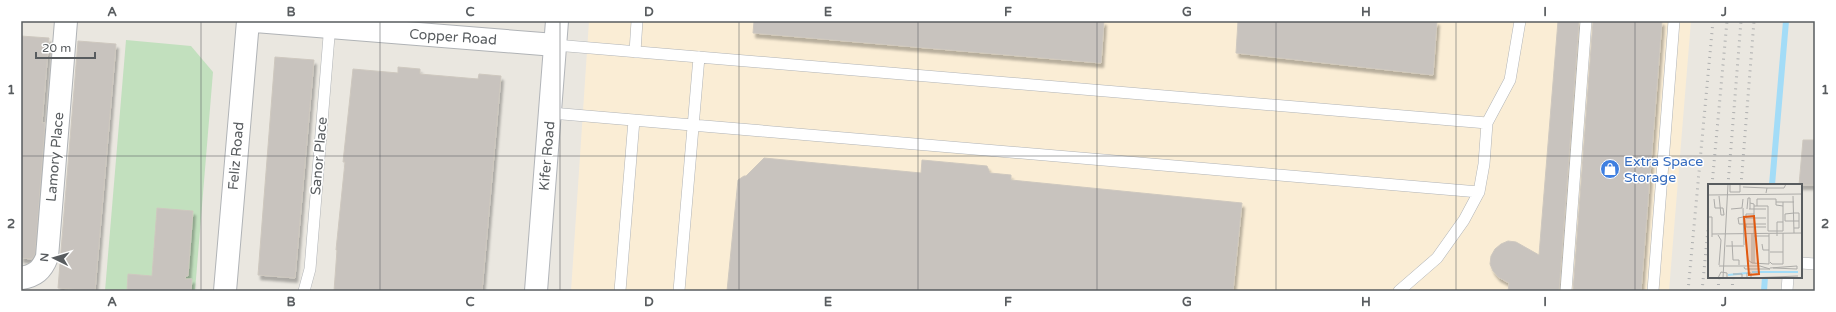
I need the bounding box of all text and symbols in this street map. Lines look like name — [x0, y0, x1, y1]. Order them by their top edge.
text: A — [107, 4, 117, 20]
text: B — [286, 4, 296, 20]
text: C — [465, 4, 475, 20]
text: D — [644, 4, 654, 20]
text: E — [824, 4, 832, 20]
text: F — [1004, 4, 1012, 20]
text: G — [1182, 4, 1192, 20]
text: H — [1361, 4, 1371, 20]
text: I — [1543, 4, 1547, 20]
text: J — [1720, 4, 1727, 20]
street label: Copper Road — [409, 25, 497, 49]
scale bar — [36, 34, 95, 60]
text: 20 m — [42, 41, 71, 55]
text: 1 — [7, 82, 15, 98]
text: 1 — [1821, 82, 1829, 98]
street label: Lamory Place — [43, 111, 67, 202]
street label: Sanor Place — [307, 116, 331, 196]
street label: Kifer Road — [535, 120, 559, 192]
street label: Feliz Road — [225, 121, 247, 191]
place label: Extra Space Storage — [1624, 153, 1703, 186]
shop icon: Extra Space Storage — [1599, 158, 1621, 180]
inset map — [1708, 184, 1802, 278]
text: 2 — [7, 216, 15, 232]
text: 2 — [1821, 216, 1829, 232]
north arrow — [34, 238, 74, 278]
text: N — [38, 252, 51, 262]
text: A — [107, 294, 117, 310]
text: B — [286, 294, 296, 310]
text: C — [465, 294, 475, 310]
text: D — [644, 294, 654, 310]
text: E — [824, 294, 832, 310]
text: F — [1004, 294, 1012, 310]
text: G — [1182, 294, 1192, 310]
text: H — [1361, 294, 1371, 310]
text: I — [1543, 294, 1547, 310]
text: J — [1720, 294, 1727, 310]

